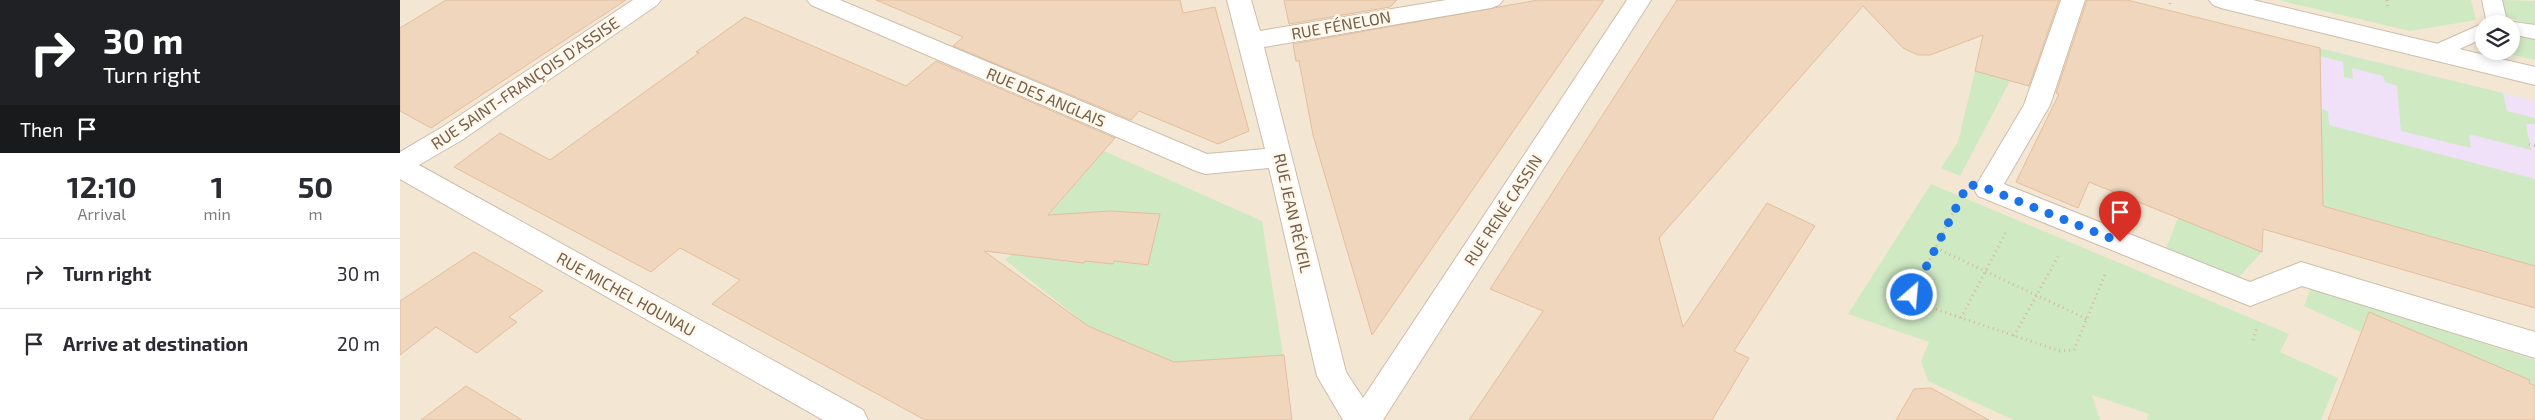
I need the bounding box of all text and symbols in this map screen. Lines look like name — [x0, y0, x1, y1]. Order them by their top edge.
street label: RUE FÉNELON — [1290, 6, 1392, 43]
street label: RUE SAINT-FRANÇOIS D'ASSISE — [427, 12, 623, 154]
map controls — [2475, 15, 2520, 60]
button: layers — [2475, 15, 2520, 60]
text: 30 m — [103, 19, 183, 61]
icon: right — [20, 20, 85, 85]
text: Turn right — [103, 61, 201, 87]
street label: RUE DES ANGLAIS — [984, 63, 1109, 130]
icon: arrive — [73, 115, 101, 143]
text: Then — [20, 118, 63, 141]
street label: RUE JEAN RÉVEIL — [1271, 151, 1316, 274]
street label: RUE RENÉ CASSIN — [1460, 151, 1545, 269]
text: 12:10 — [67, 168, 137, 204]
text: 1 — [211, 168, 224, 204]
text: 50 — [298, 168, 333, 204]
pin — [2099, 191, 2141, 242]
icon: arrive — [2106, 198, 2134, 226]
text: Arrival — [77, 204, 126, 223]
text: min — [204, 204, 231, 223]
text: m — [308, 204, 322, 223]
street label: RUE MICHEL HOUNAU — [554, 248, 699, 340]
icon: right — [20, 260, 48, 288]
text: Turn right — [63, 262, 151, 285]
text: 30 m — [337, 262, 380, 285]
position arrow — [1885, 268, 1937, 320]
icon: arrive — [20, 330, 48, 358]
text: Arrive at destination — [63, 332, 248, 355]
text: 20 m — [337, 332, 380, 355]

